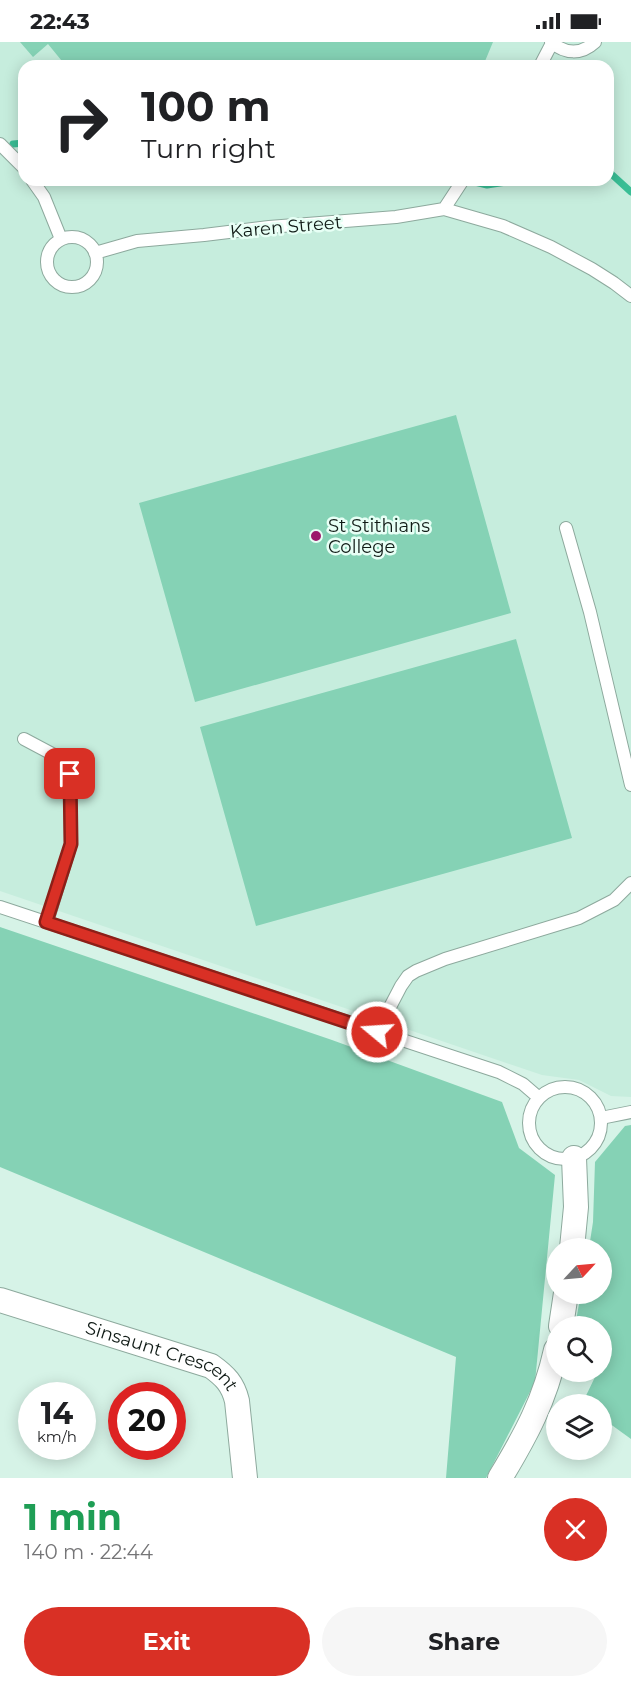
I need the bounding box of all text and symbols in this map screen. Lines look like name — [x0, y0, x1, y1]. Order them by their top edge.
text: 22:43 — [30, 8, 90, 35]
text: 100 m — [141, 80, 270, 132]
icon: right — [42, 84, 120, 162]
text: Turn right — [141, 132, 276, 165]
street label: Karen Street — [229, 211, 343, 243]
place label: St Stithians College — [328, 515, 430, 558]
marker: St Stithians College — [309, 529, 323, 543]
pin — [44, 748, 95, 799]
icon: arrive — [53, 757, 86, 790]
position arrow — [345, 1000, 409, 1064]
north arrow — [546, 1238, 612, 1304]
map controls — [546, 1238, 612, 1460]
street label: Sinsaunt Crescent — [83, 1316, 243, 1395]
button: search — [546, 1316, 612, 1382]
speed limit sign: 20 — [108, 1382, 186, 1460]
button: layers — [546, 1394, 612, 1460]
text: 14 — [41, 1395, 73, 1432]
text: km/h — [37, 1427, 77, 1446]
text: 1 min — [24, 1495, 122, 1539]
button: close — [544, 1498, 607, 1561]
text: 140 m · 22:44 — [24, 1540, 153, 1564]
button: Exit — [24, 1607, 310, 1676]
button: Share — [322, 1607, 607, 1676]

